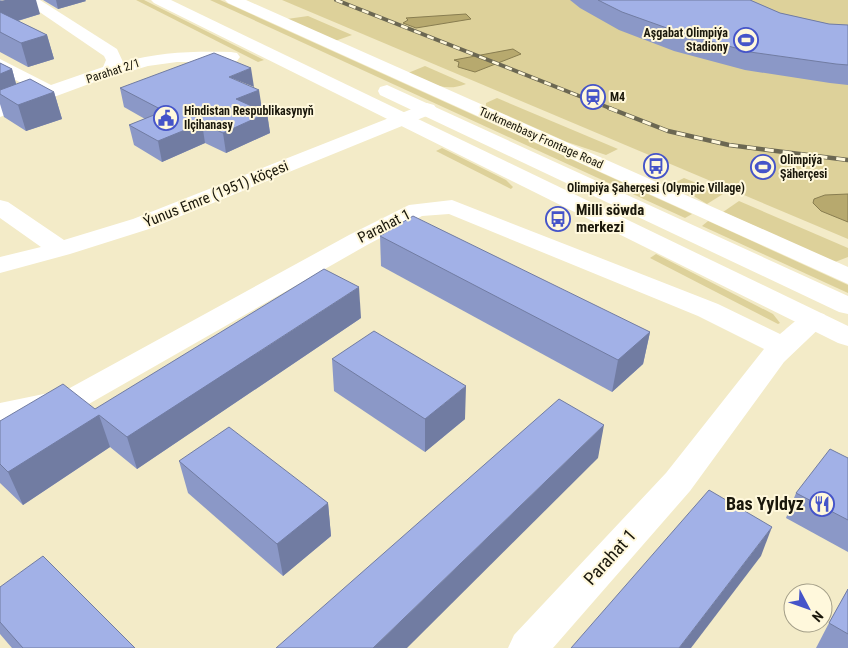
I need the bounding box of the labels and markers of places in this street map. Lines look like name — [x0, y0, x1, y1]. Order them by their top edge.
place label: Aşgabat Olimpiýa Stadiony — [644, 26, 729, 54]
sports icon: Aşgabat Olimpiýa Stadiony — [733, 27, 759, 53]
station icon: M4 — [580, 84, 606, 110]
place label: M4 — [610, 90, 625, 104]
place label: Hindistan Respublikasynyň Ilçihanasy — [184, 104, 314, 132]
public building icon: Hindistan Respublikasynyň Ilçihanasy — [153, 105, 179, 131]
bus stop icon: Olimpiýa Şaherçesi (Olympic Village) — [643, 153, 669, 179]
place label: Olimpiýa Şäherçesi — [780, 153, 827, 181]
sports icon: Olimpiýa Şäherçesi — [750, 154, 776, 180]
place label: Olimpiýa Şaherçesi (Olympic Village) — [567, 181, 745, 195]
place label: Milli söwda merkezi — [576, 201, 644, 236]
bus stop icon: Milli söwda merkezi — [545, 206, 571, 232]
restaurant icon: Bas Yyldyz — [809, 491, 835, 517]
place label: Bas Yyldyz — [726, 493, 804, 514]

